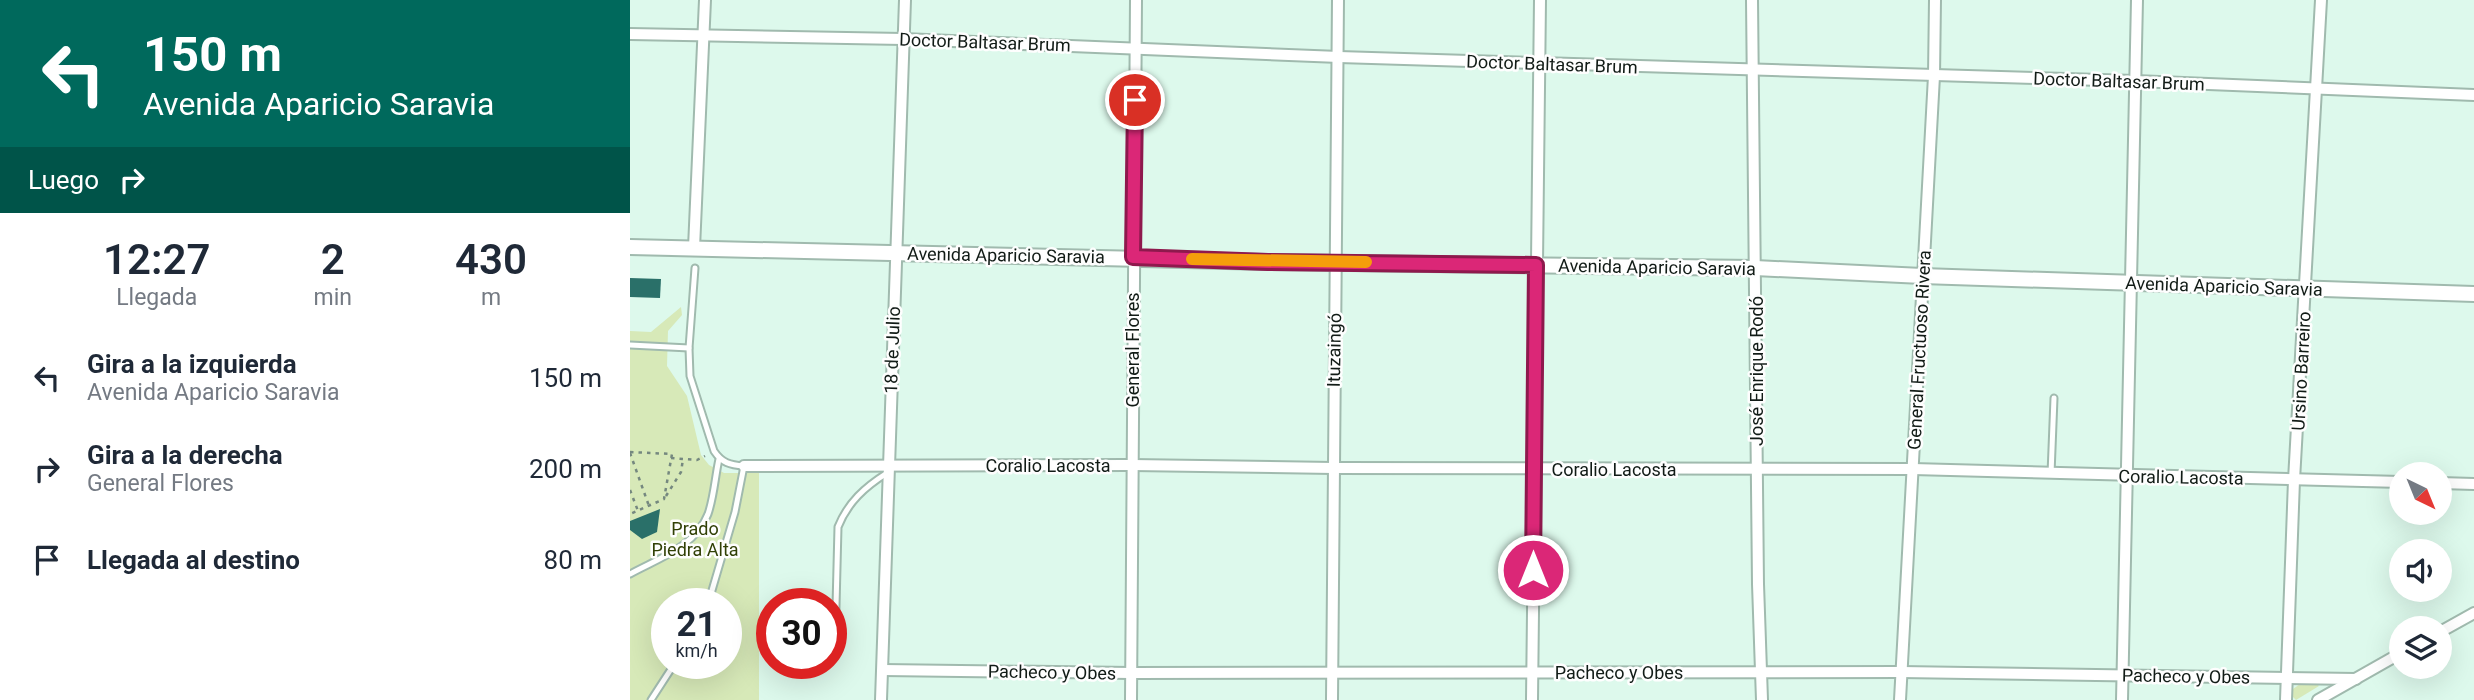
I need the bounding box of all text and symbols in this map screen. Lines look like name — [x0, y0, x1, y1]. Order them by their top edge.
text: 150 m — [143, 26, 282, 83]
icon: left — [28, 28, 119, 119]
street label: Doctor Baltasar Brum — [899, 29, 1071, 55]
street label: Doctor Baltasar Brum — [1466, 51, 1638, 77]
street label: Doctor Baltasar Brum — [2033, 68, 2205, 94]
pin — [1105, 70, 1165, 130]
icon: arrive — [1116, 81, 1154, 119]
text: Avenida Aparicio Saravia — [143, 85, 494, 123]
icon: right — [113, 161, 151, 199]
text: Luego — [28, 165, 99, 195]
text: 12:27 — [103, 235, 210, 284]
text: 2 — [321, 235, 345, 284]
text: 430 — [455, 235, 527, 284]
street label: Avenida Aparicio Saravia — [907, 243, 1105, 267]
street label: General Fructuoso Rivera — [1903, 250, 1935, 450]
street label: Avenida Aparicio Saravia — [1558, 255, 1756, 279]
street label: Avenida Aparicio Saravia — [2125, 272, 2323, 300]
text: Llegada — [116, 284, 197, 311]
text: min — [313, 284, 352, 311]
text: m — [481, 284, 501, 311]
street label: General Flores — [1122, 292, 1143, 408]
street label: José Enrique Rodó — [1746, 296, 1767, 446]
street label: 18 de Julio — [880, 306, 904, 394]
street label: Ursino Barreiro — [2287, 311, 2315, 431]
street label: Ituzaingó — [1323, 313, 1345, 387]
text: Gira a la izquierda — [87, 349, 297, 379]
icon: left — [28, 359, 66, 397]
text: 150 m — [529, 363, 602, 393]
text: Avenida Aparicio Saravia — [87, 379, 339, 406]
text: Gira a la derecha — [87, 440, 283, 470]
icon: right — [28, 450, 66, 488]
text: 200 m — [529, 454, 602, 484]
street label: Coralio Lacosta — [985, 455, 1111, 476]
street label: Coralio Lacosta — [1551, 459, 1677, 480]
north arrow — [2389, 462, 2452, 525]
map controls — [2389, 462, 2452, 679]
street label: Coralio Lacosta — [2118, 465, 2244, 489]
text: General Flores — [87, 470, 234, 497]
park label: Prado Piedra Alta — [651, 518, 739, 560]
position arrow — [1496, 533, 1570, 607]
button: sound — [2389, 539, 2452, 602]
icon: arrive — [28, 541, 66, 579]
text: Llegada al destino — [87, 545, 300, 575]
text: 80 m — [544, 545, 602, 575]
speed limit sign: 30 — [756, 588, 847, 679]
text: 21 — [676, 604, 717, 645]
button: layers — [2389, 616, 2452, 679]
text: km/h — [675, 640, 718, 661]
street label: Pacheco y Obes — [988, 660, 1116, 684]
street label: Pacheco y Obes — [1555, 662, 1683, 683]
street label: Pacheco y Obes — [2122, 664, 2250, 688]

